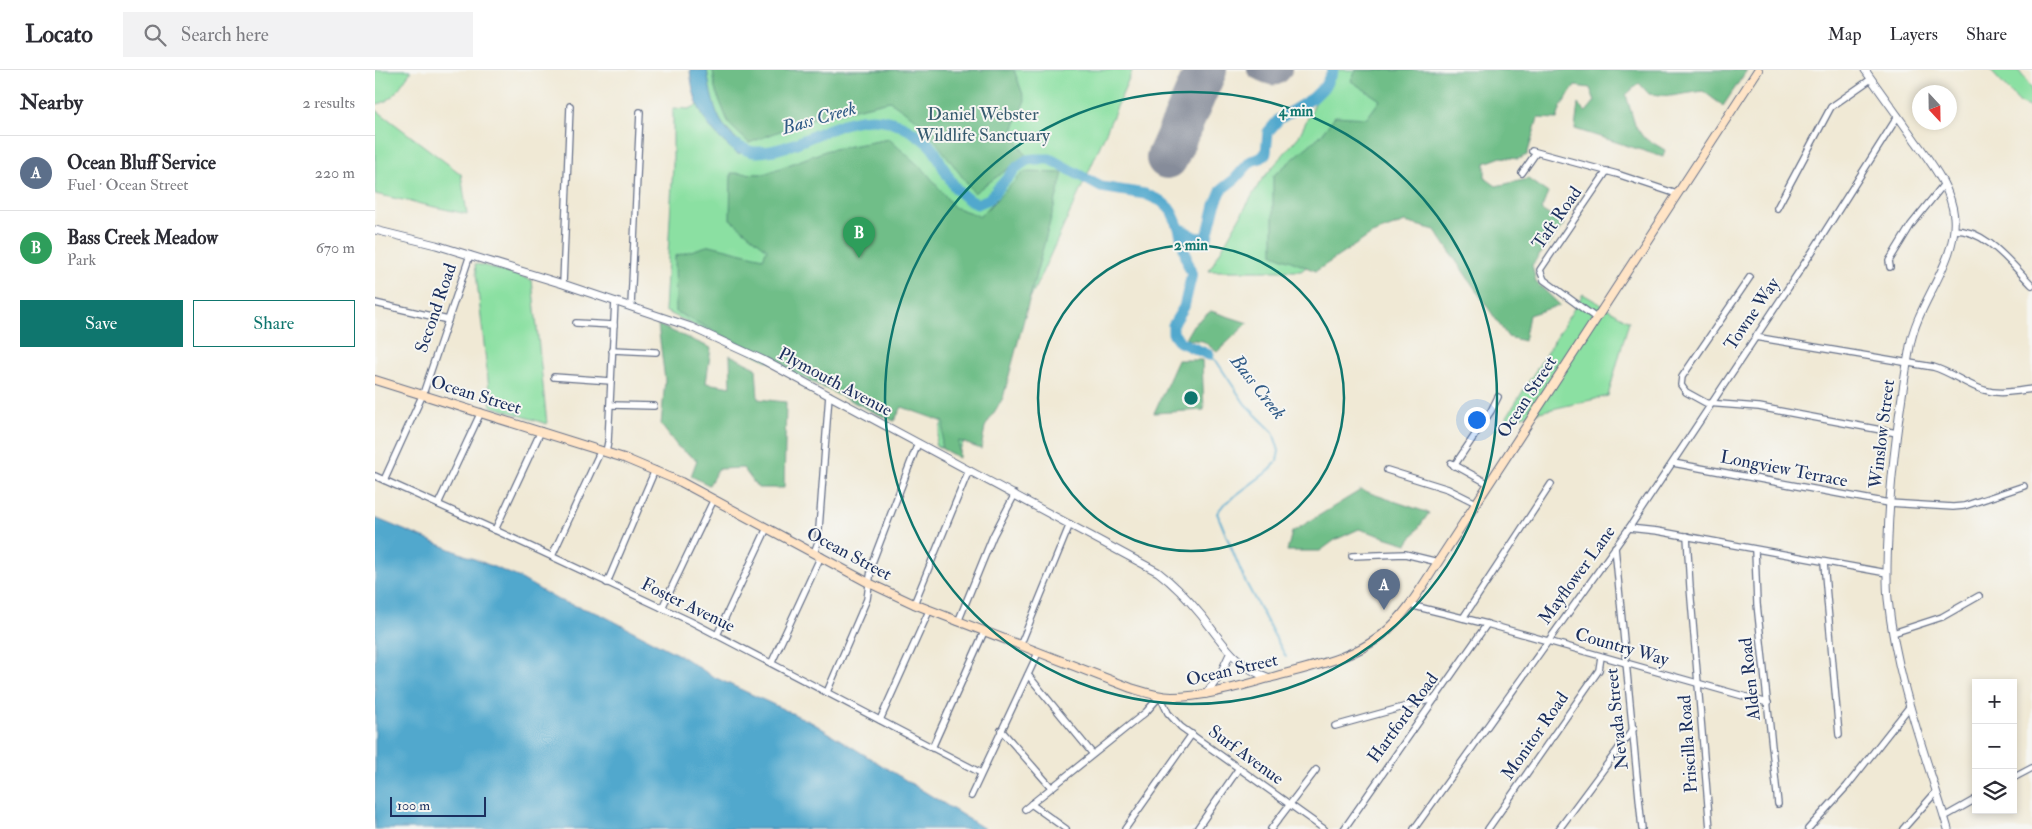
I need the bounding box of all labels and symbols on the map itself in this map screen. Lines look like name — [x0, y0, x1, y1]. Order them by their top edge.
north arrow — [1912, 85, 1957, 130]
water label: Bass Creek — [778, 96, 859, 140]
text: 4 min — [1278, 102, 1314, 121]
park label: Daniel Webster Wildlife Sanctuary — [915, 103, 1051, 147]
street label: Taft Road — [1527, 182, 1587, 254]
pin: B — [843, 217, 875, 258]
text: 2 min — [1174, 236, 1208, 255]
street label: Second Road — [410, 260, 462, 356]
street label: Towne Way — [1719, 272, 1785, 355]
street label: Plymouth Avenue — [774, 342, 896, 422]
water label: Bass Creek — [1224, 349, 1291, 425]
street label: Ocean Street — [1492, 351, 1562, 442]
street label: Ocean Street — [428, 370, 524, 420]
street label: Winslow Street — [1864, 378, 1900, 491]
centre of rings — [1182, 389, 1200, 407]
your location — [1464, 407, 1490, 433]
street label: Longview Terrace — [1718, 445, 1850, 493]
street label: Mayflower Lane — [1533, 521, 1621, 629]
street label: Ocean Street — [802, 522, 896, 586]
pin: A — [1368, 569, 1400, 610]
street label: Foster Avenue — [637, 572, 739, 638]
street label: Country Way — [1572, 623, 1673, 672]
street label: Alden Road — [1734, 636, 1766, 723]
street label: Ocean Street — [1184, 648, 1280, 692]
street label: Nevada Street — [1600, 667, 1634, 771]
street label: Hartford Road — [1363, 668, 1444, 768]
street label: Monitor Road — [1496, 687, 1574, 784]
street label: Priscilla Road — [1673, 694, 1703, 794]
street label: Surf Avenue — [1204, 720, 1289, 790]
scale bar — [390, 794, 486, 817]

